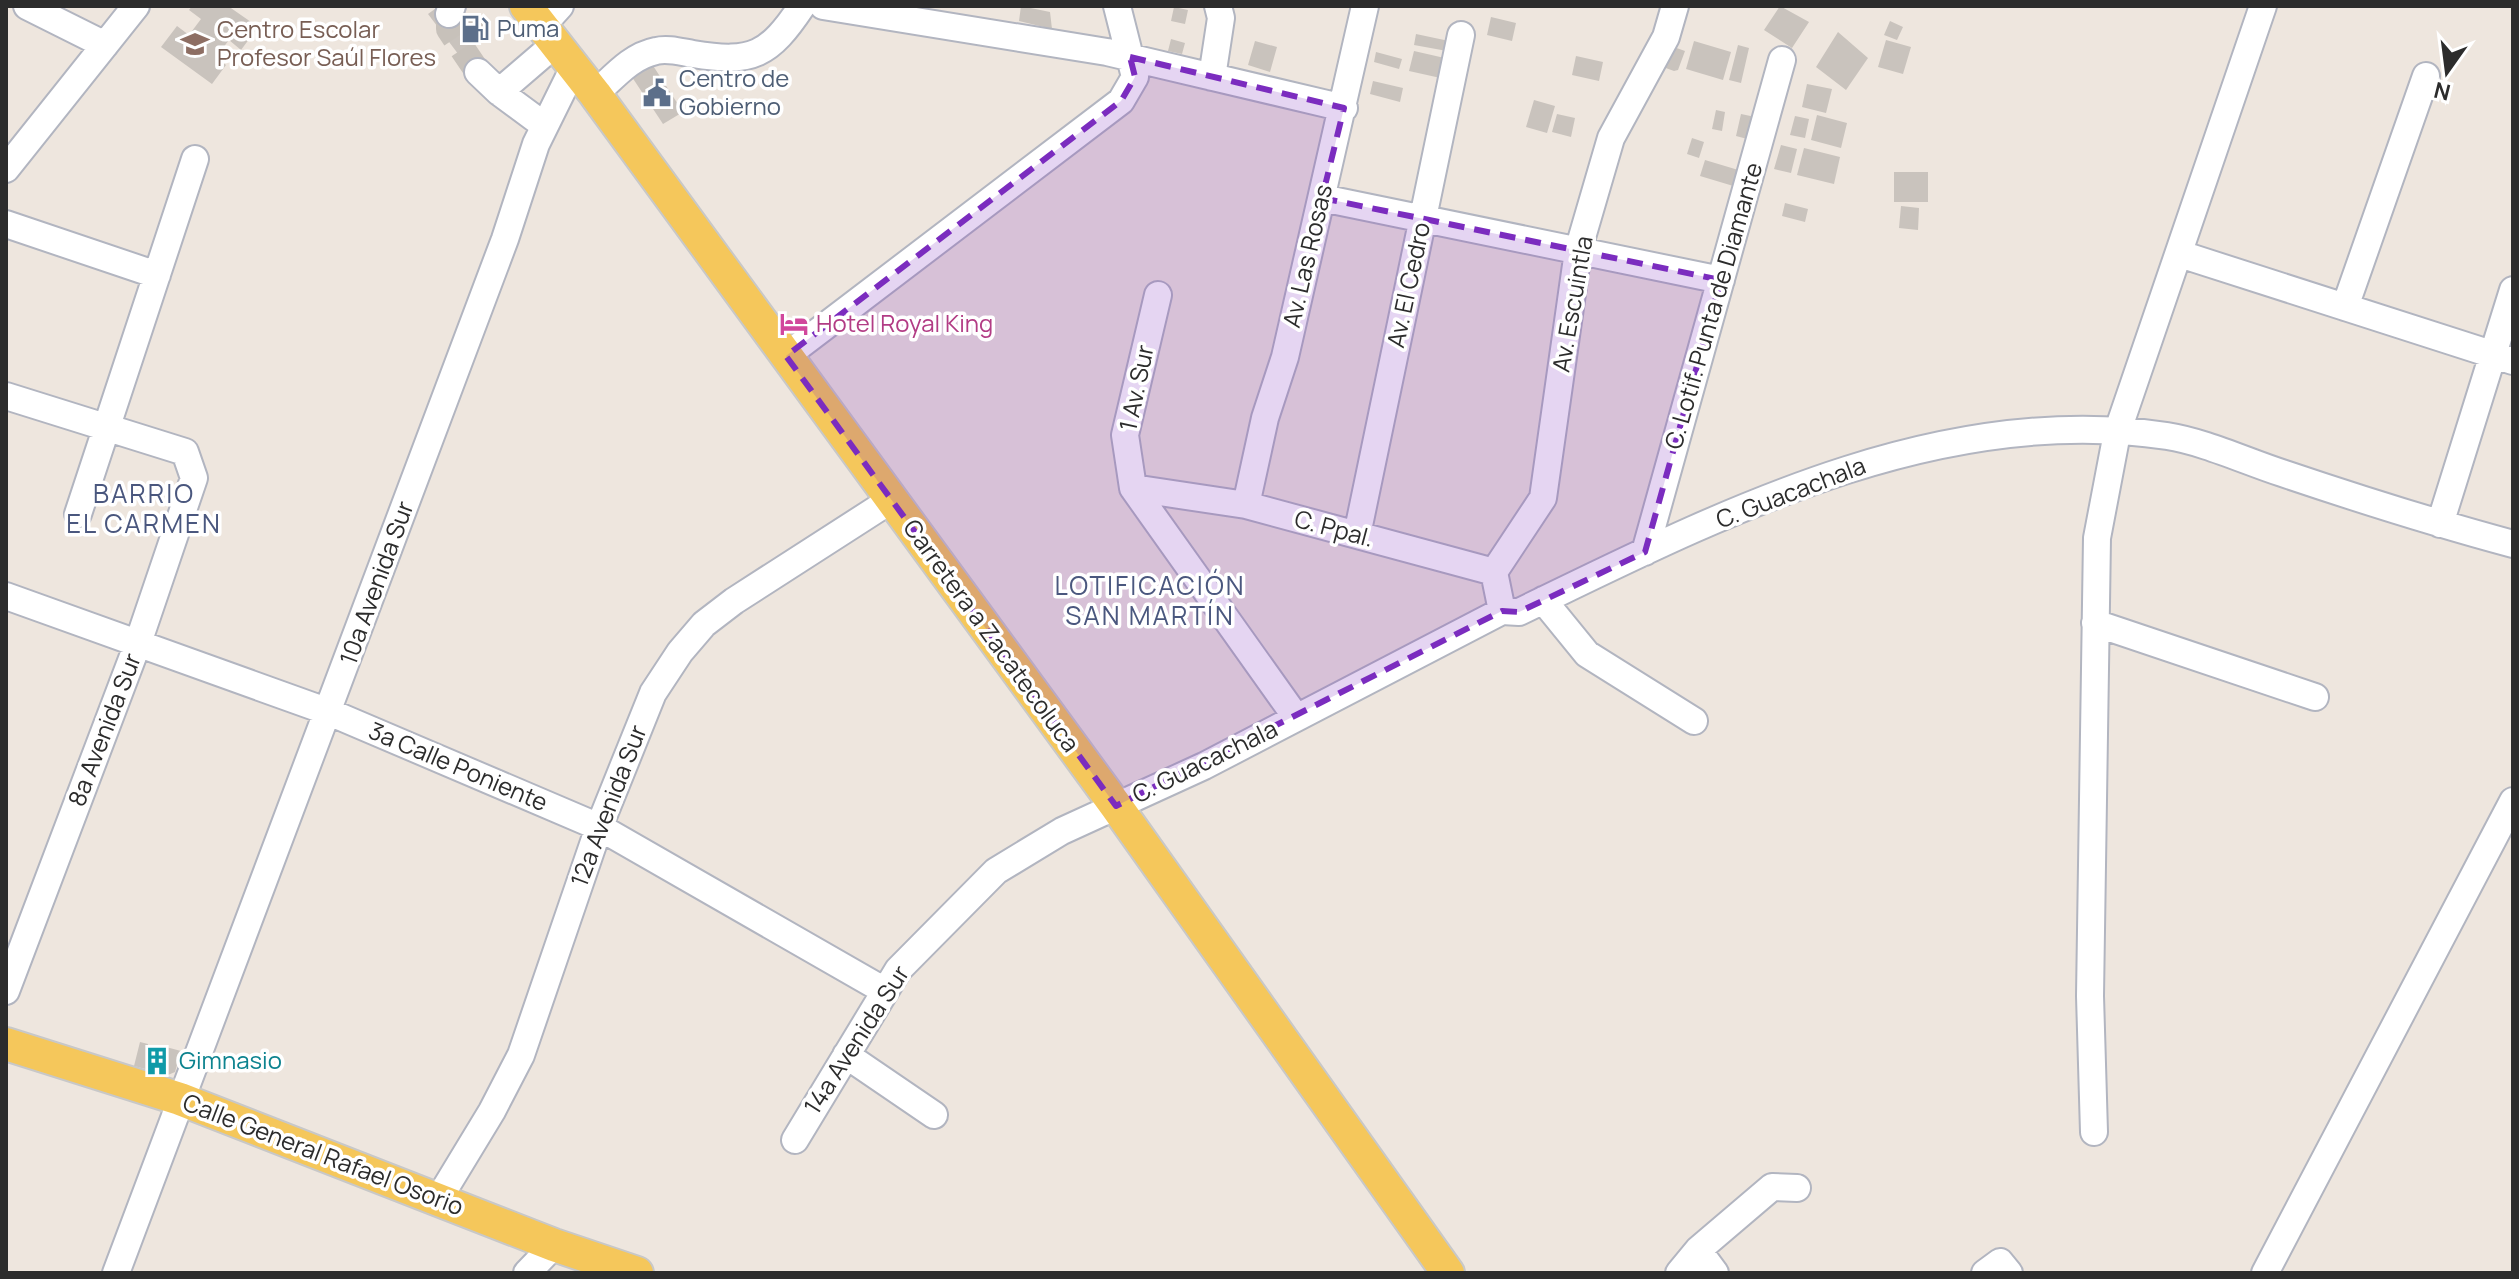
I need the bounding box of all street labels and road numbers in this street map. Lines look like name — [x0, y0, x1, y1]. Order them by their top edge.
street label: C. Lotif. Punta de Diamante — [1656, 158, 1769, 453]
street label: Av. Las Rosas — [1274, 181, 1339, 331]
street label: Av. El Cedro — [1378, 219, 1437, 350]
street label: Av. Escuintla — [1543, 233, 1600, 374]
street label: 1 Av. Sur — [1110, 341, 1161, 434]
street label: C. Guacachala — [1711, 448, 1870, 535]
street label: 10a Avenida Sur — [331, 496, 421, 669]
street label: C. Ppal. — [1291, 501, 1378, 554]
street label: Carretera a Zacatecoluca — [896, 512, 1088, 758]
street label: 8a Avenida Sur — [59, 648, 148, 811]
street label: C. Guacachala — [1126, 711, 1282, 810]
street label: 3a Calle Poniente — [364, 713, 553, 818]
street label: 12a Avenida Sur — [562, 720, 654, 891]
street label: 14a Avenida Sur — [795, 958, 916, 1120]
street label: Calle General Rafael Osorio — [178, 1085, 469, 1222]

